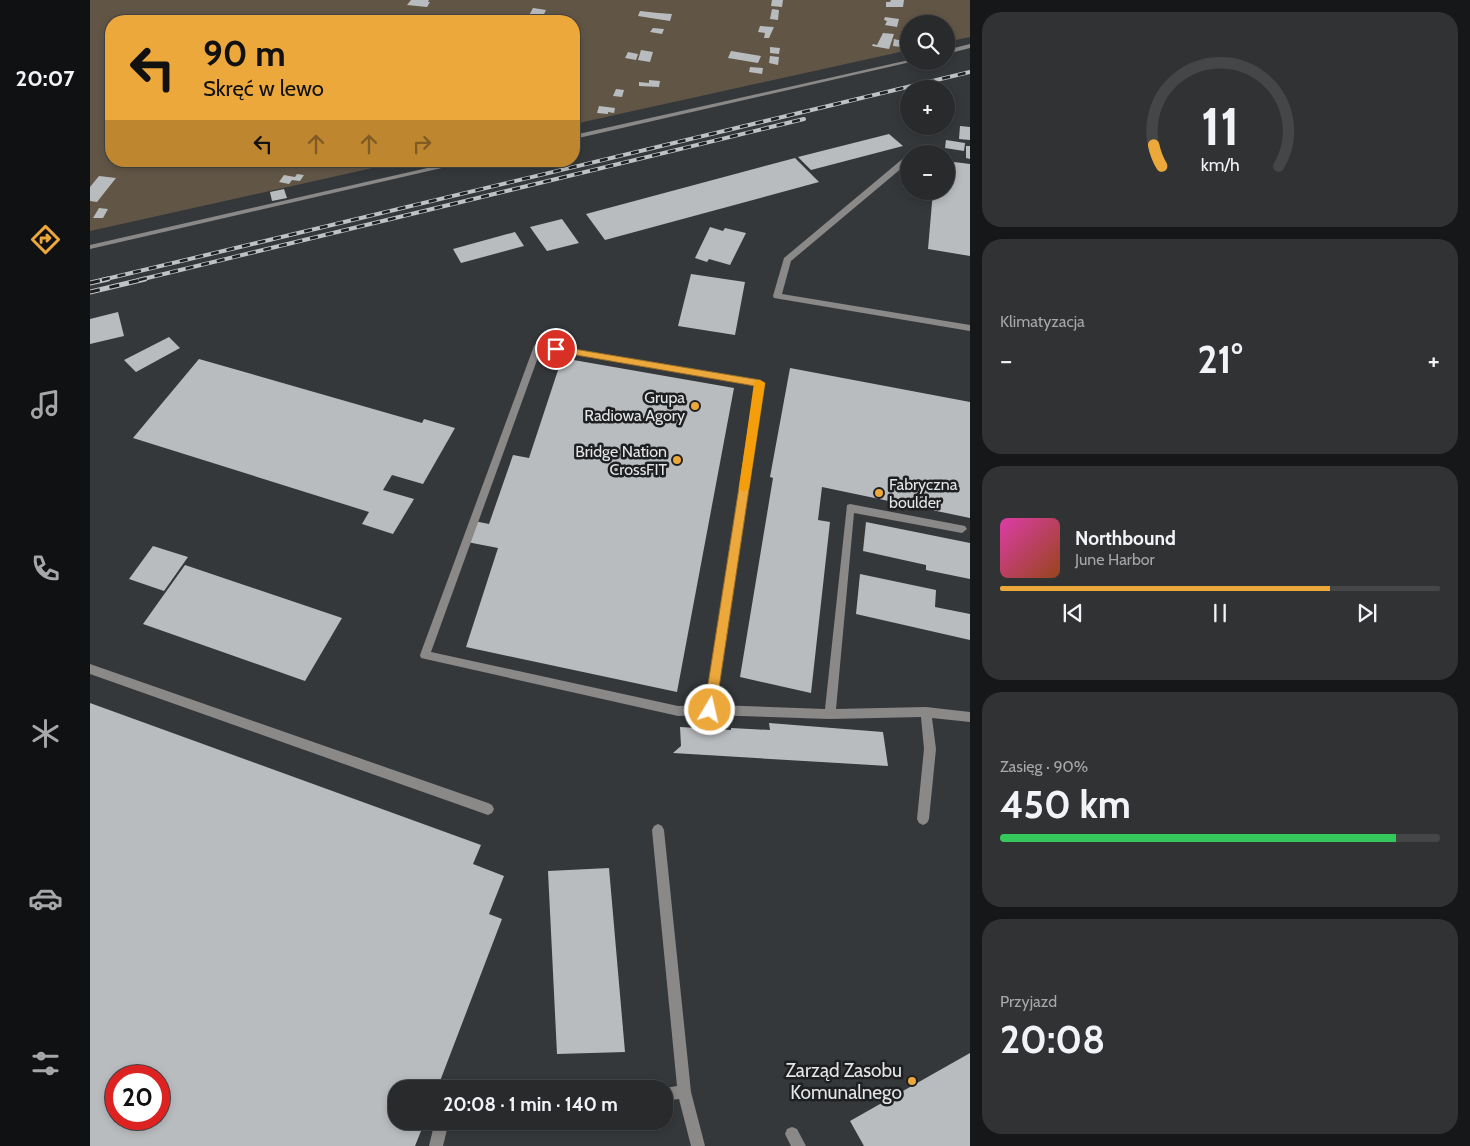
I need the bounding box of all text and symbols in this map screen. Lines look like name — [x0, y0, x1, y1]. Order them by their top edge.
map controls — [900, 15, 955, 200]
button: search — [900, 15, 955, 70]
text: 90 m — [203, 32, 286, 75]
icon: left — [120, 35, 185, 100]
text: 20:07 — [16, 65, 74, 92]
text: Skręć w lewo — [203, 75, 324, 102]
button: + — [900, 80, 955, 135]
text: 11 — [1201, 95, 1239, 158]
icon: left — [249, 130, 277, 158]
icon: ahead — [302, 130, 330, 158]
icon: ahead — [355, 130, 383, 158]
icon: right — [408, 130, 436, 158]
button: − — [900, 145, 955, 200]
text: km/h — [1200, 154, 1240, 175]
icon: directions — [28, 222, 63, 257]
text: Klimatyzacja — [1000, 312, 1085, 331]
pin — [535, 328, 577, 370]
icon: arrive — [542, 335, 570, 363]
text: 21° — [1197, 336, 1243, 383]
text: − — [1000, 343, 1012, 377]
text: + — [1428, 343, 1440, 377]
icon: music — [28, 387, 63, 422]
place label: Grupa Radiowa Agory — [584, 388, 685, 425]
marker: Grupa Radiowa Agory — [689, 400, 701, 412]
place label: Bridge Nation CrossFIT — [575, 442, 667, 479]
marker: Bridge Nation CrossFIT — [671, 454, 683, 466]
place label: Fabryczna boulder — [889, 475, 958, 512]
marker: Fabryczna boulder — [873, 487, 885, 499]
text: Northbound — [1075, 527, 1176, 550]
text: June Harbor — [1075, 550, 1155, 569]
icon: phone — [28, 551, 63, 586]
icon: previous — [1059, 599, 1087, 627]
icon: pause — [1206, 599, 1234, 627]
icon: next — [1353, 599, 1381, 627]
position arrow — [683, 683, 735, 735]
icon: climate — [28, 716, 63, 751]
text: Zasięg · 90% — [1000, 757, 1088, 776]
text: 450 km — [1000, 781, 1131, 828]
icon: car — [28, 881, 63, 916]
text: Przyjazd — [1000, 992, 1057, 1011]
text: 20:08 — [1000, 1016, 1105, 1063]
icon: filters — [28, 1046, 63, 1081]
place label: Zarząd Zasobu Komunalnego — [786, 1059, 902, 1104]
speed limit sign: 20 — [105, 1065, 170, 1130]
marker: Zarząd Zasobu Komunalnego — [906, 1075, 918, 1087]
text: 20:08 · 1 min · 140 m — [443, 1093, 618, 1116]

